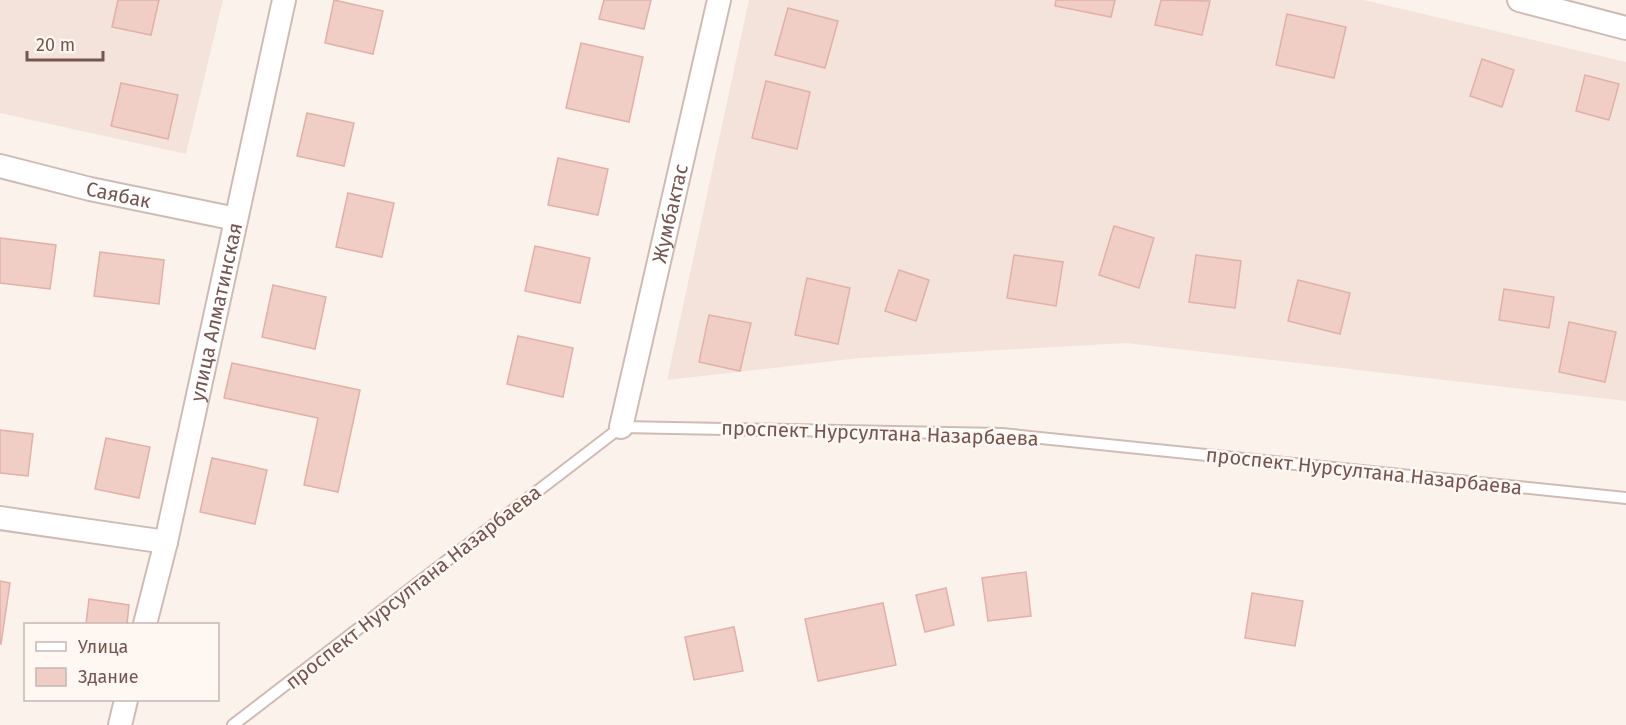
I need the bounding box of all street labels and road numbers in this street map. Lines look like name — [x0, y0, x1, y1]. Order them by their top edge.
street label: Жумбактас — [647, 162, 693, 265]
street label: Саябак — [84, 177, 154, 213]
street label: улица Алматинская — [185, 220, 247, 404]
street label: проспект Нурсултана Назарбаева — [721, 415, 1039, 451]
street label: проспект Нурсултана Назарбаева — [1205, 442, 1523, 500]
street label: проспект Нурсултана Назарбаева — [280, 480, 546, 694]

